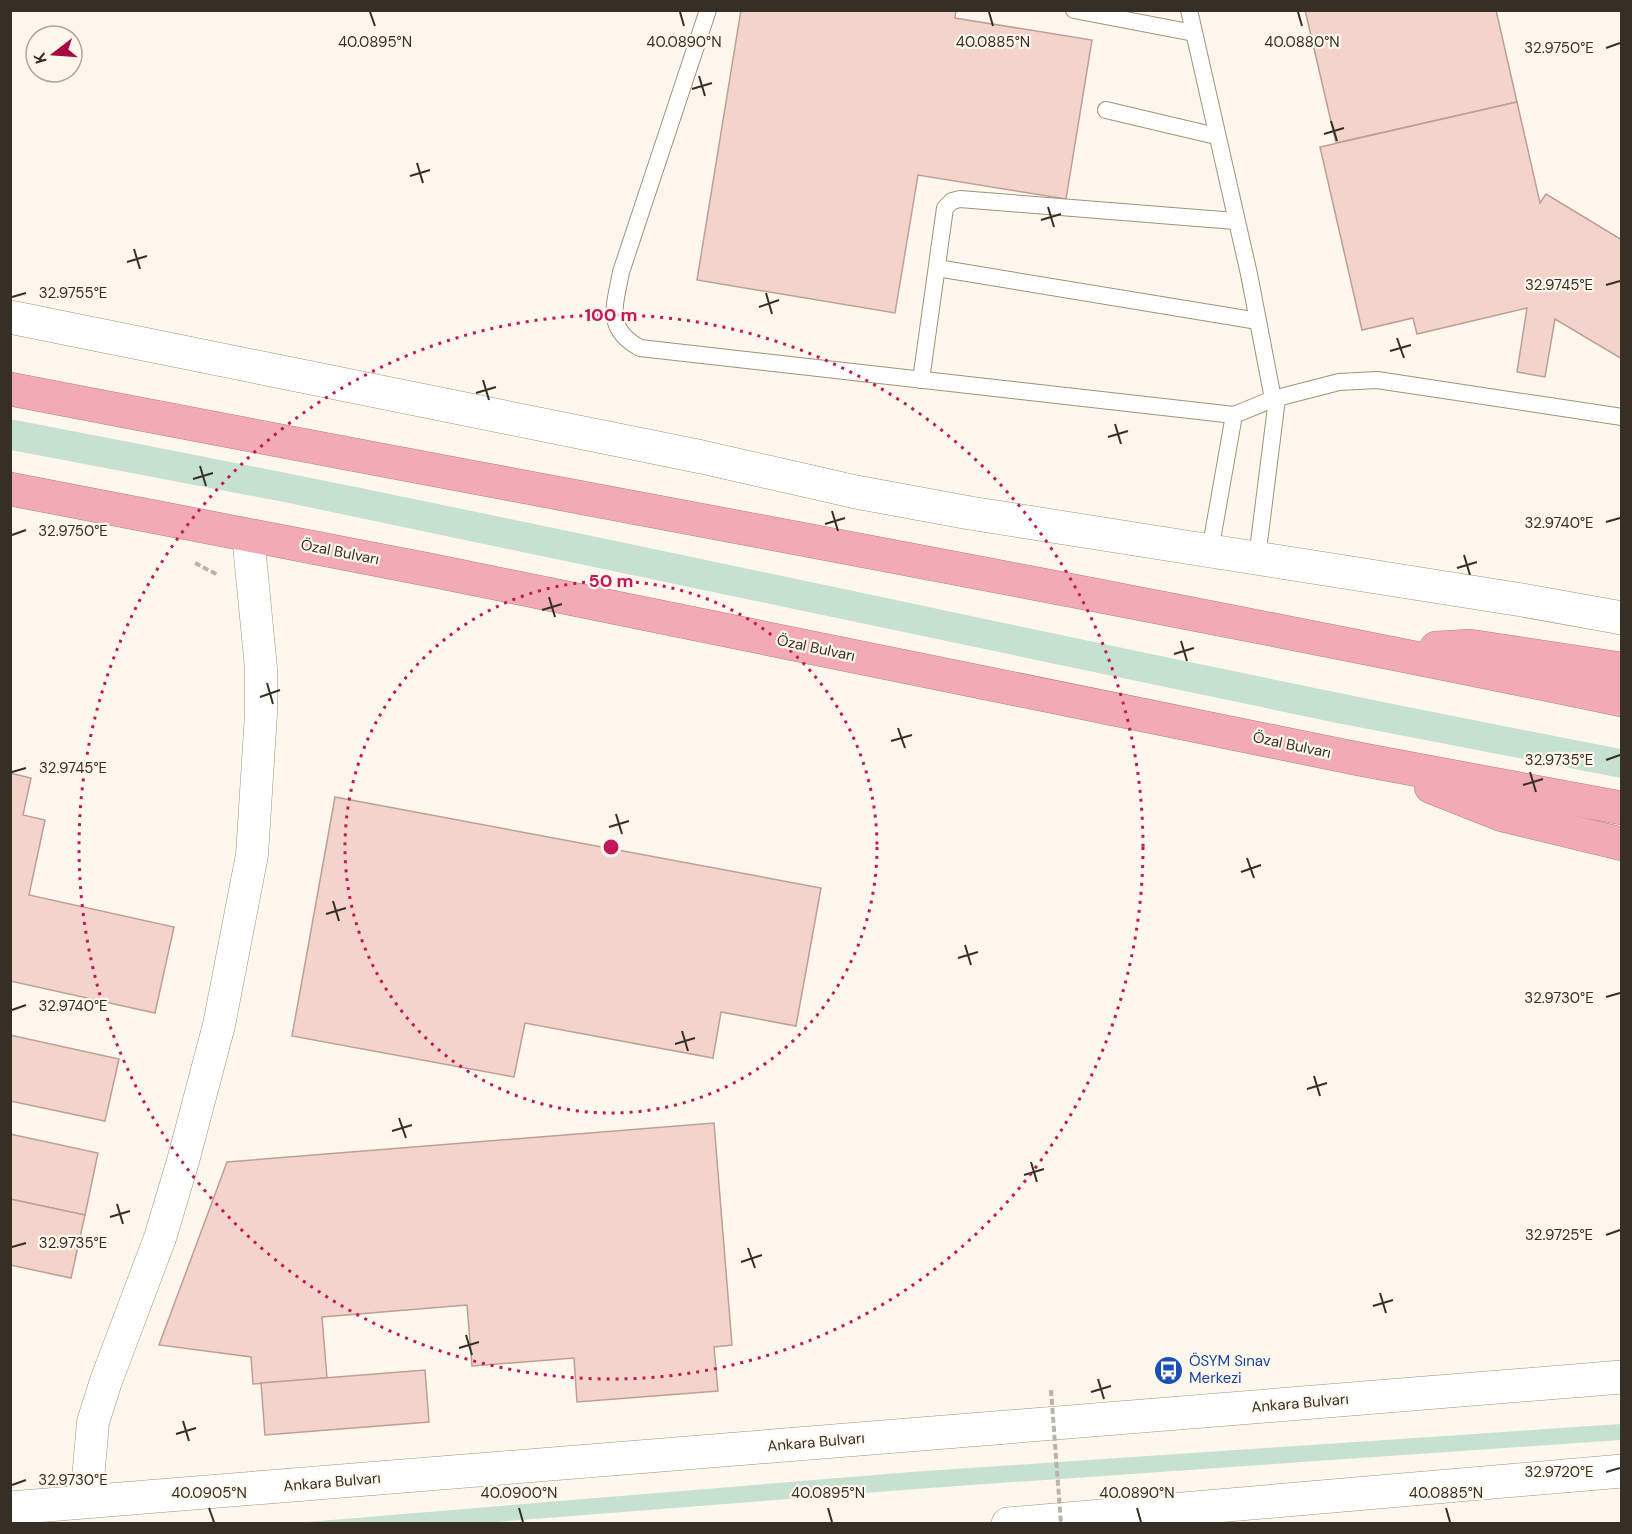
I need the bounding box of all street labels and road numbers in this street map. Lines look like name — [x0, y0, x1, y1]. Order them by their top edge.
street label: Özal Bulvarı — [299, 535, 381, 569]
street label: Özal Bulvarı — [775, 630, 857, 666]
street label: Özal Bulvarı — [1251, 727, 1333, 763]
street label: Ankara Bulvarı — [1251, 1389, 1349, 1417]
street label: Ankara Bulvarı — [767, 1428, 865, 1456]
street label: Ankara Bulvarı — [283, 1468, 381, 1496]

